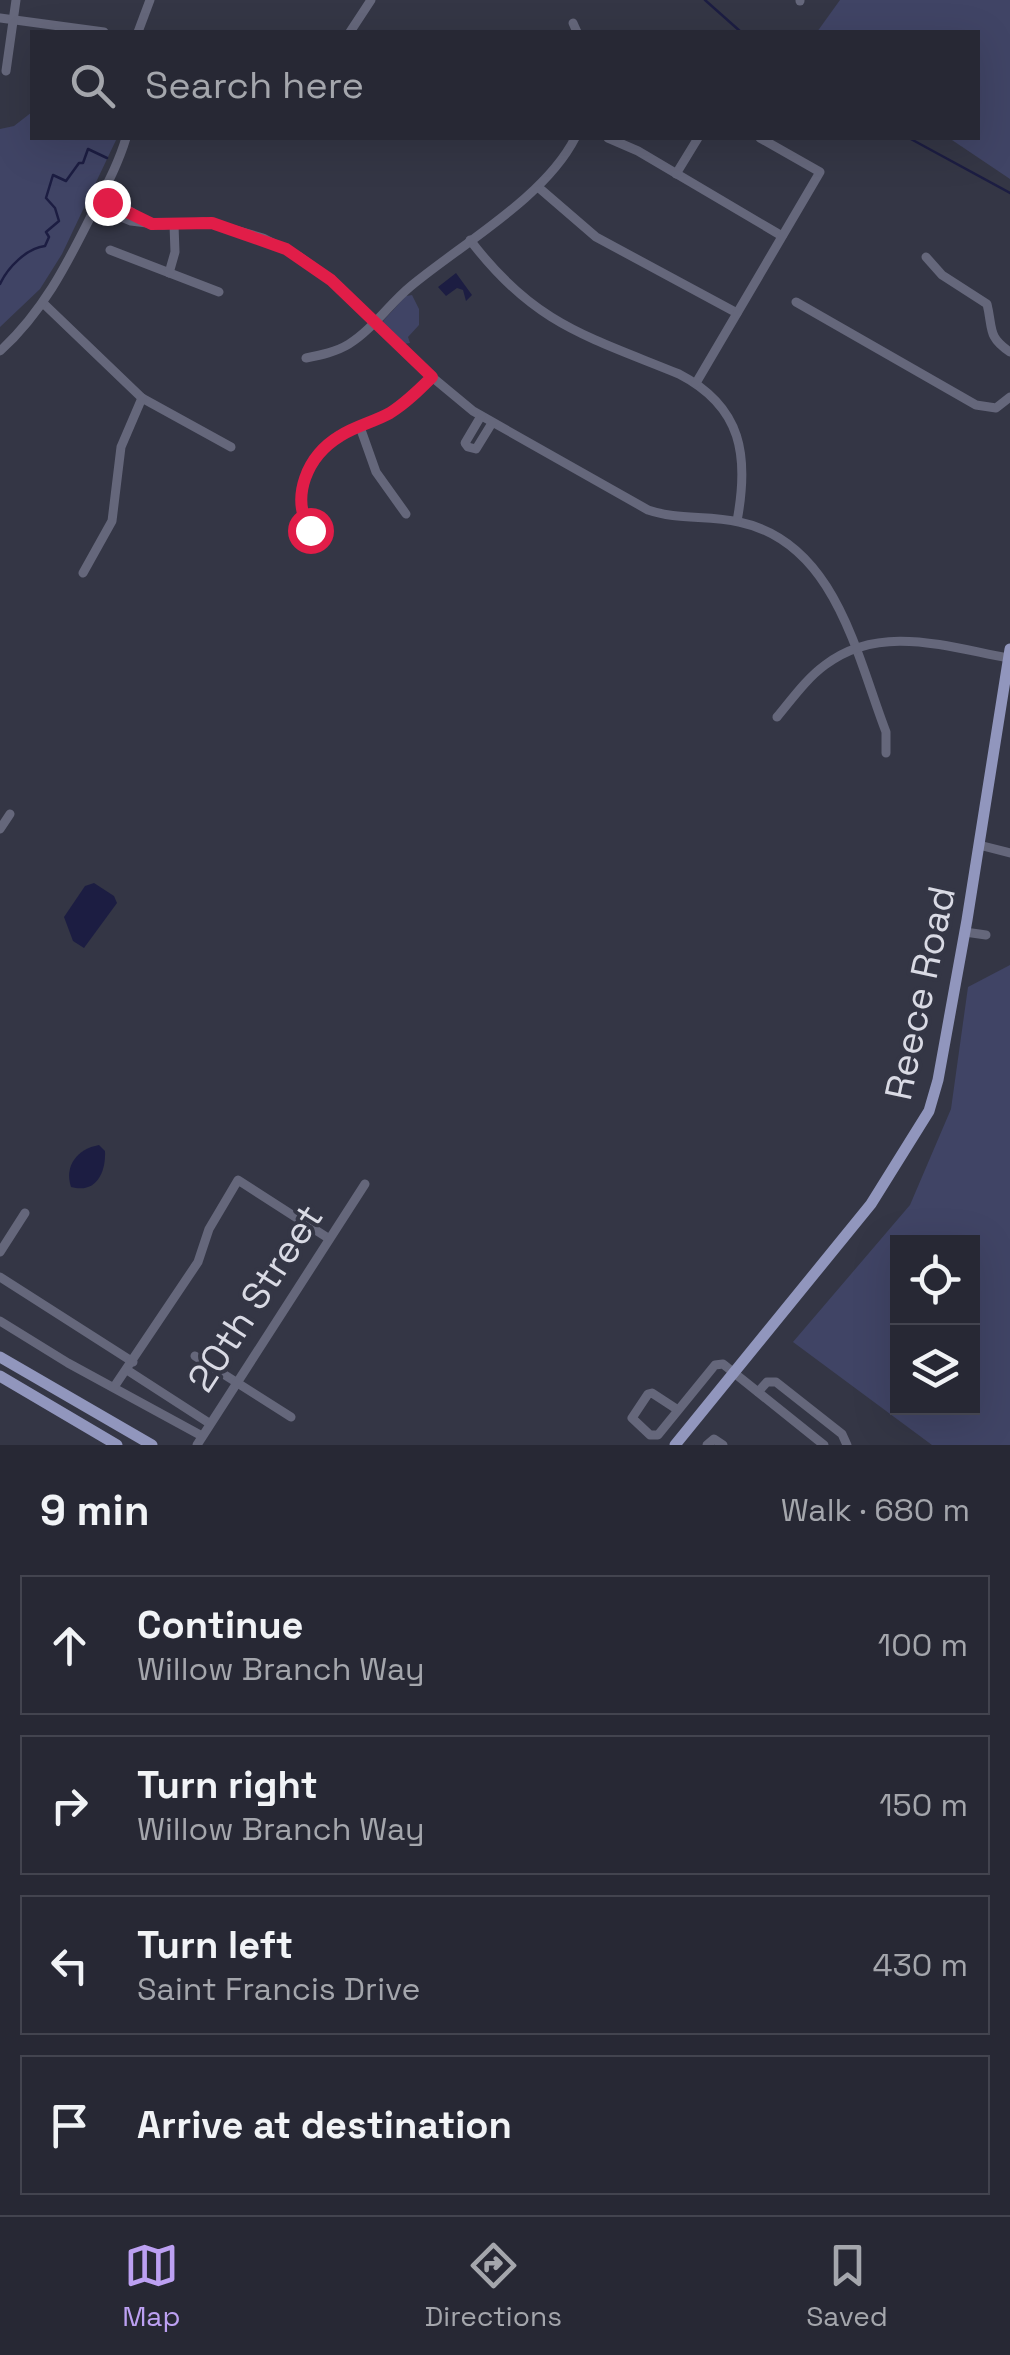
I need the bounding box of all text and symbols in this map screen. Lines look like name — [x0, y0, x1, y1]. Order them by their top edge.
search box — [30, 30, 980, 140]
icon: search — [65, 58, 120, 113]
text: Search here — [145, 61, 364, 109]
route end — [85, 180, 131, 226]
route start — [288, 508, 334, 554]
street label: Reece Road — [874, 882, 966, 1104]
street label: 20th Street — [177, 1195, 333, 1401]
map controls — [890, 1235, 980, 1415]
button: locate — [890, 1235, 980, 1325]
button: layers — [890, 1325, 980, 1415]
text: 9 min — [40, 1484, 150, 1537]
text: Walk · 680 m — [781, 1490, 970, 1530]
text: Continue — [137, 1601, 303, 1649]
icon: ahead — [42, 1618, 97, 1673]
text: 100 m — [878, 1625, 968, 1665]
text: Willow Branch Way — [137, 1649, 425, 1689]
text: Turn right — [137, 1761, 318, 1809]
icon: right — [42, 1778, 97, 1833]
text: 150 m — [879, 1785, 968, 1825]
text: Willow Branch Way — [137, 1809, 425, 1849]
text: Turn left — [137, 1921, 293, 1969]
icon: left — [42, 1938, 97, 1993]
text: 430 m — [872, 1945, 968, 1985]
text: Saint Francis Drive — [137, 1969, 421, 2009]
icon: arrive — [42, 2098, 97, 2153]
text: Arrive at destination — [137, 2101, 512, 2149]
tab: Map — [122, 2238, 180, 2334]
tab: Directions — [425, 2238, 562, 2334]
tab: Saved — [806, 2238, 888, 2334]

